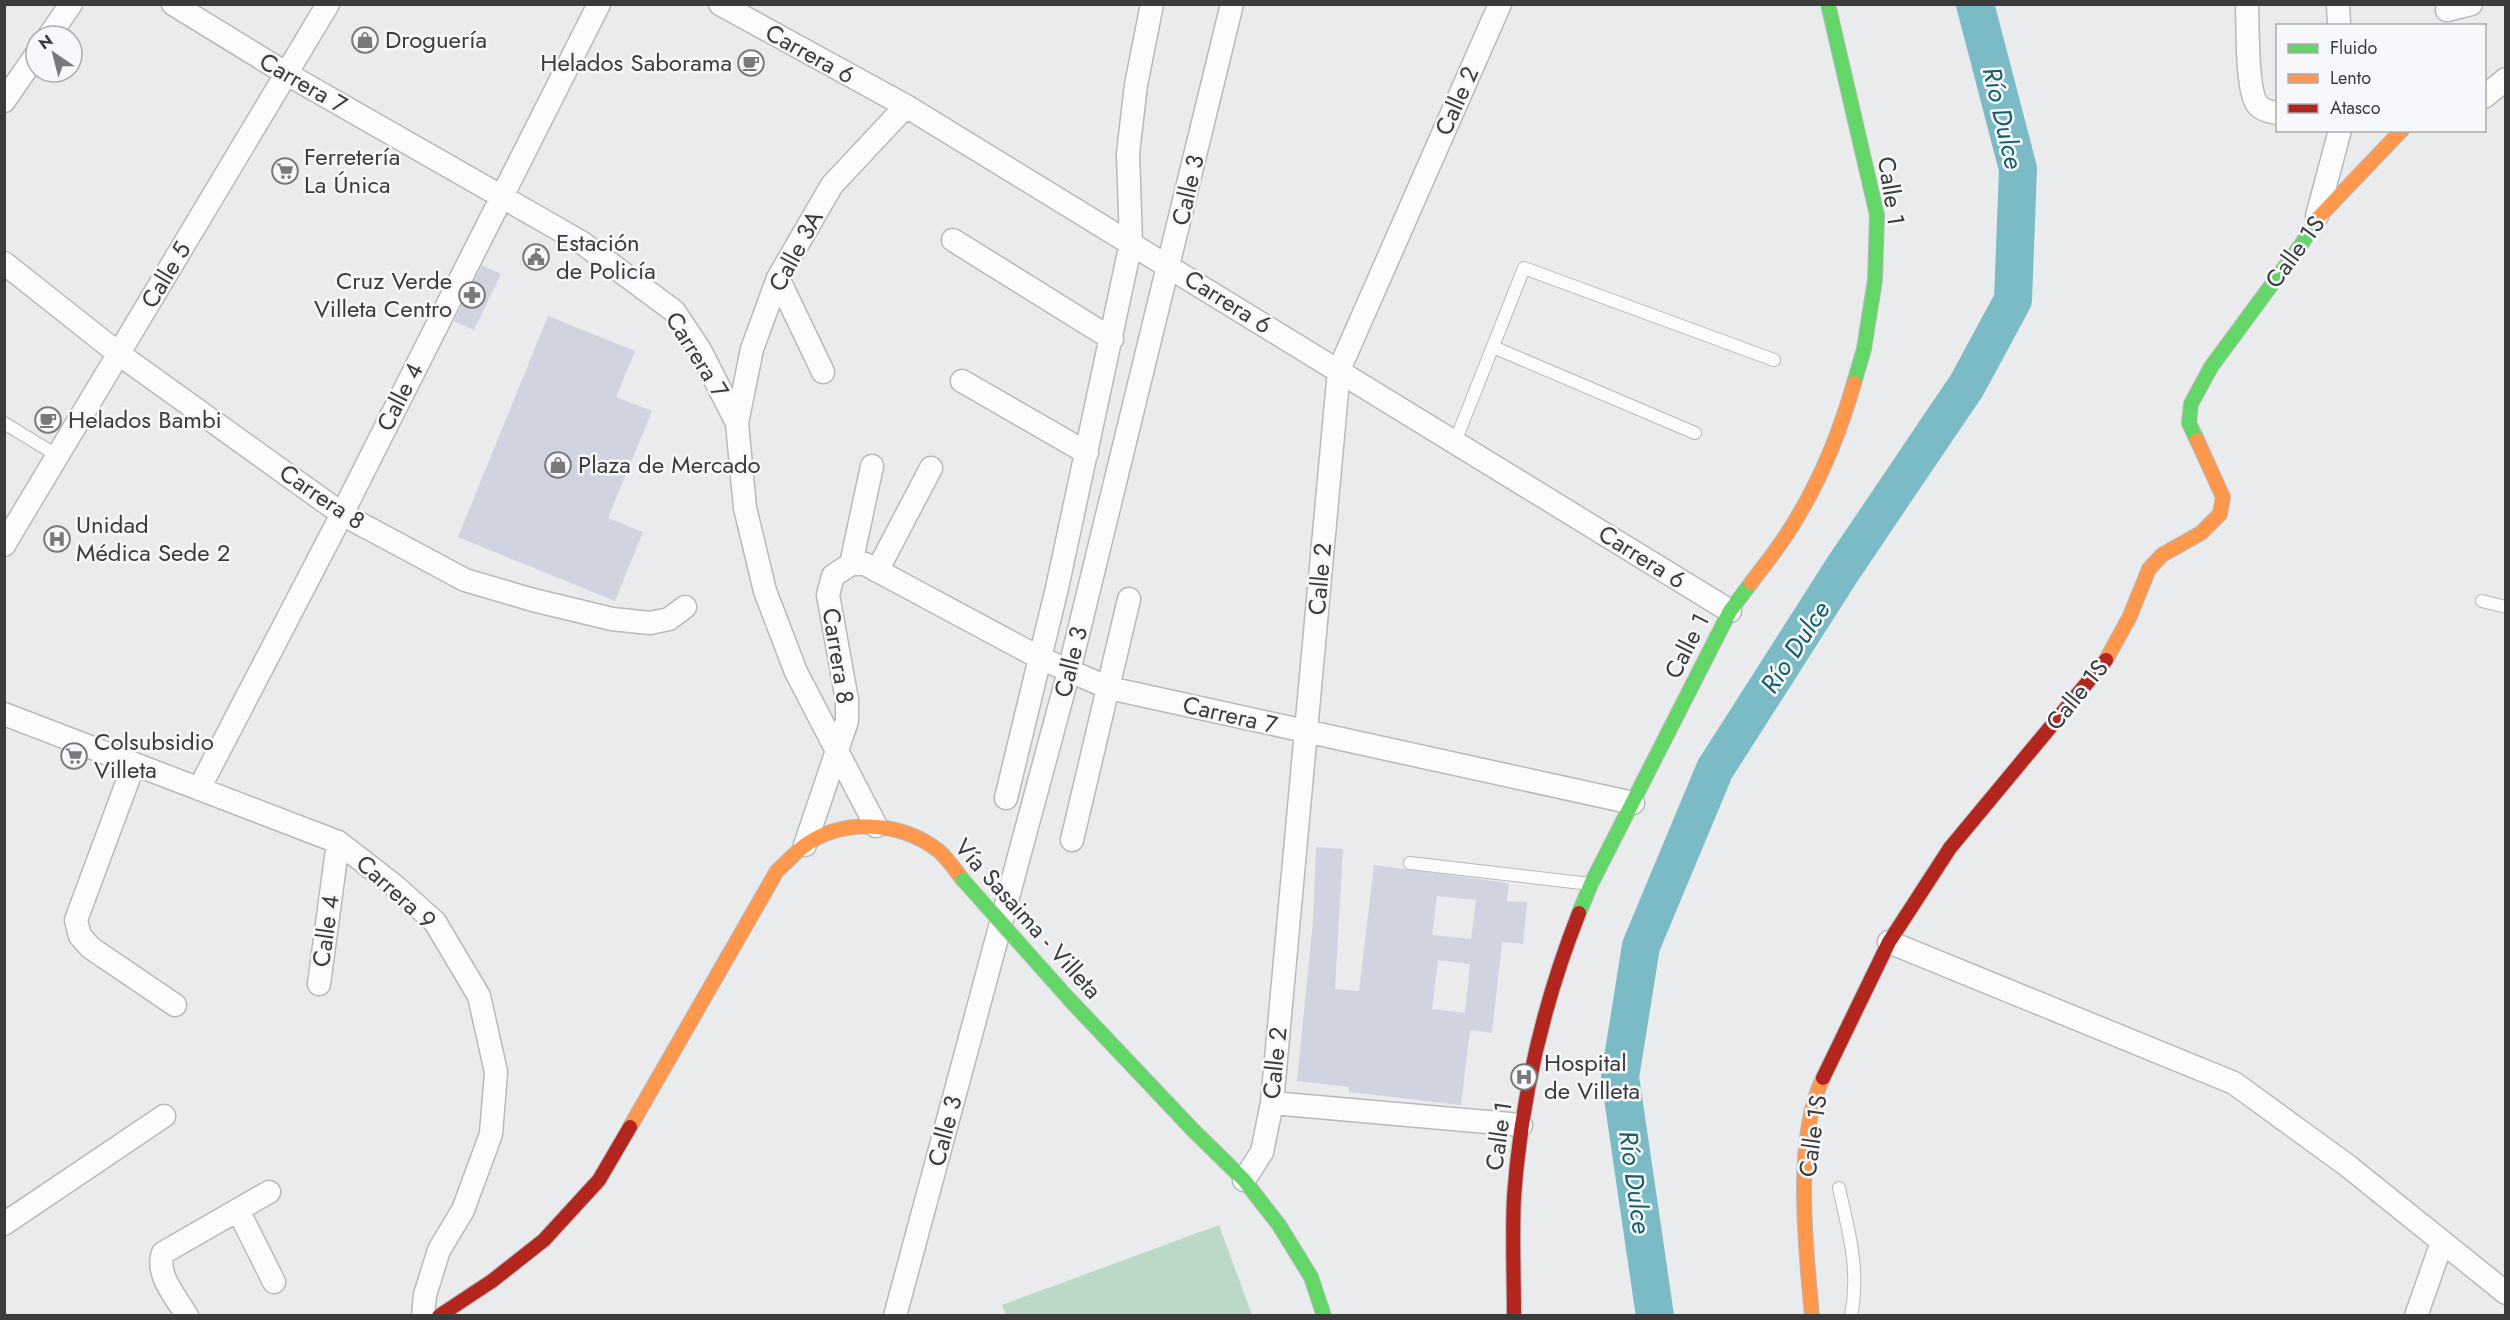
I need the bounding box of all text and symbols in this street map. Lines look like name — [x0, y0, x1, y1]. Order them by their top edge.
street label: Carrera 6 — [759, 15, 861, 92]
place label: Droguería — [385, 22, 487, 57]
north arrow — [24, 24, 84, 84]
legend — [2276, 24, 2486, 132]
shop icon: Droguería — [350, 25, 380, 55]
text: N — [34, 29, 57, 55]
text: Fluido — [2330, 35, 2378, 61]
street label: Carrera 7 — [253, 43, 354, 122]
place label: Helados Saborama — [540, 45, 732, 80]
cafe icon: Helados Saborama — [736, 48, 766, 78]
street label: Calle 2 — [1426, 61, 1487, 141]
water label: Río Dulce — [1973, 63, 2033, 173]
text: Lento — [2330, 65, 2371, 91]
text: Atasco — [2330, 95, 2381, 121]
place label: Ferretería La Única — [304, 139, 400, 202]
street label: Calle 3 — [1162, 151, 1213, 229]
street label: Calle 1 — [1869, 154, 1914, 228]
supermarket icon: Ferretería La Única — [270, 156, 300, 186]
street label: Calle 3A — [760, 204, 832, 297]
street label: Calle 1S — [2256, 208, 2333, 295]
place label: Estación de Policía — [556, 225, 656, 288]
street label: Calle 5 — [132, 235, 199, 315]
public building icon: Estación de Policía — [521, 242, 551, 272]
street label: Carrera 6 — [1178, 261, 1279, 342]
place label: Cruz Verde Villeta Centro — [314, 263, 452, 326]
pharmacy icon: Cruz Verde Villeta Centro — [457, 280, 487, 310]
street label: Carrera 7 — [657, 305, 738, 405]
street label: Calle 4 — [367, 356, 432, 437]
place label: Helados Bambi — [68, 402, 222, 437]
cafe icon: Helados Bambi — [33, 405, 63, 435]
place label: Plaza de Mercado — [578, 447, 761, 482]
shop icon: Plaza de Mercado — [543, 450, 573, 480]
street label: Carrera 8 — [272, 455, 372, 538]
place label: Unidad Médica Sede 2 — [76, 507, 230, 570]
street label: Carrera 6 — [1592, 516, 1693, 597]
hospital icon: Unidad Médica Sede 2 — [42, 524, 72, 554]
street label: Calle 2 — [1299, 541, 1340, 616]
water label: Río Dulce — [1751, 593, 1839, 701]
street label: Carrera 8 — [814, 606, 863, 706]
street label: Calle 1 — [1655, 607, 1718, 685]
street label: Calle 3 — [1045, 623, 1096, 701]
street label: Calle 1S — [2037, 652, 2116, 738]
street label: Carrera 7 — [1179, 687, 1281, 742]
place label: Colsubsidio Villeta — [94, 724, 214, 787]
supermarket icon: Colsubsidio Villeta — [59, 741, 89, 771]
street label: Vía Sasaima - Villeta — [947, 831, 1110, 1007]
street label: Carrera 9 — [348, 846, 444, 937]
street label: Calle 4 — [303, 893, 348, 969]
street label: Calle 2 — [1253, 1025, 1296, 1101]
place label: Hospital de Villeta — [1544, 1045, 1640, 1108]
hospital icon: Hospital de Villeta — [1509, 1062, 1539, 1092]
street label: Calle 3 — [918, 1092, 971, 1170]
street label: Calle 1S — [1789, 1093, 1836, 1179]
street label: Calle 1 — [1476, 1099, 1521, 1173]
water label: Río Dulce — [1609, 1128, 1661, 1236]

